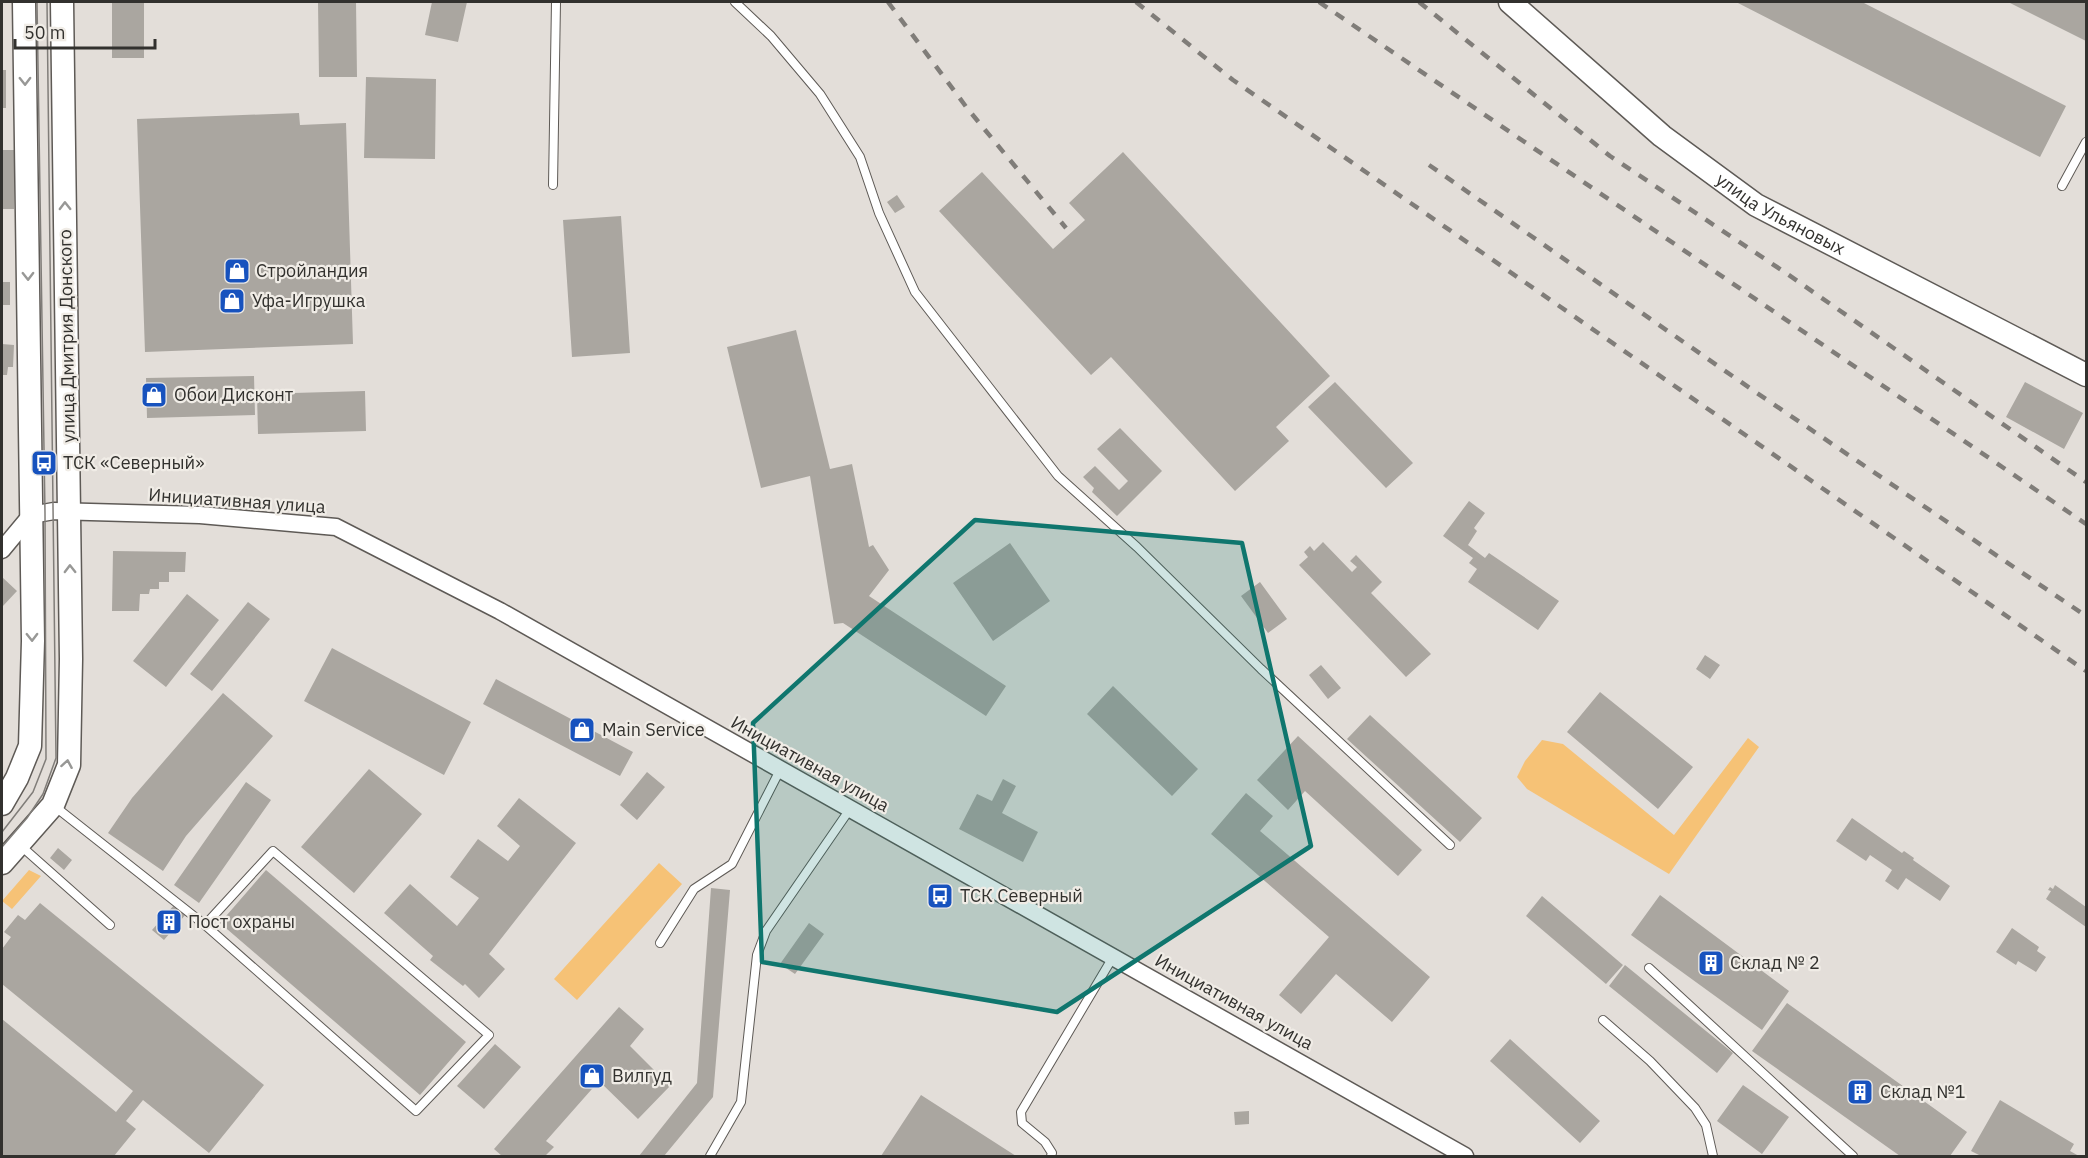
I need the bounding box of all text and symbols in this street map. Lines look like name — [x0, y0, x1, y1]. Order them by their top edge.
scale bar — [15, 12, 154, 50]
text: 50 m — [24, 21, 66, 44]
one-way arrow — [19, 76, 31, 85]
street label: улица Ульяновых — [1711, 167, 1849, 260]
one-way arrow — [59, 202, 71, 211]
street label: улица Дмитрия Донского — [53, 229, 80, 443]
shop icon: Стройландия — [222, 256, 252, 286]
place label: Стройландия — [256, 259, 368, 282]
one-way arrow — [21, 271, 34, 280]
shop icon: Уфа-Игрушка — [217, 286, 247, 316]
place label: Уфа-Игрушка — [252, 289, 366, 312]
shop icon: Обои Дисконт — [139, 380, 169, 410]
place label: Обои Дисконт — [174, 383, 294, 406]
bus stop icon: ТСК «Северный» — [29, 448, 59, 478]
place label: ТСК «Северный» — [63, 451, 204, 474]
street label: Инициативная улица — [148, 483, 327, 518]
one-way arrow — [64, 565, 76, 574]
one-way arrow — [26, 632, 38, 641]
street label: Инициативная улица — [727, 710, 894, 817]
shop icon: Main Service — [567, 715, 597, 745]
place label: Main Service — [602, 718, 705, 741]
one-way arrow — [60, 759, 73, 769]
bus stop icon: ТСК Северный — [925, 881, 955, 911]
place label: ТСК Северный — [960, 884, 1083, 907]
building icon: Пост охраны — [154, 907, 184, 937]
place label: Пост охраны — [188, 910, 295, 933]
street label: Инициативная улица — [1151, 948, 1318, 1055]
building icon: Склад № 2 — [1696, 948, 1726, 978]
place label: Склад № 2 — [1730, 951, 1820, 974]
shop icon: Вилгуд — [577, 1061, 607, 1091]
place label: Вилгуд — [612, 1064, 672, 1087]
building icon: Склад №1 — [1845, 1077, 1875, 1107]
place label: Склад №1 — [1880, 1080, 1966, 1103]

